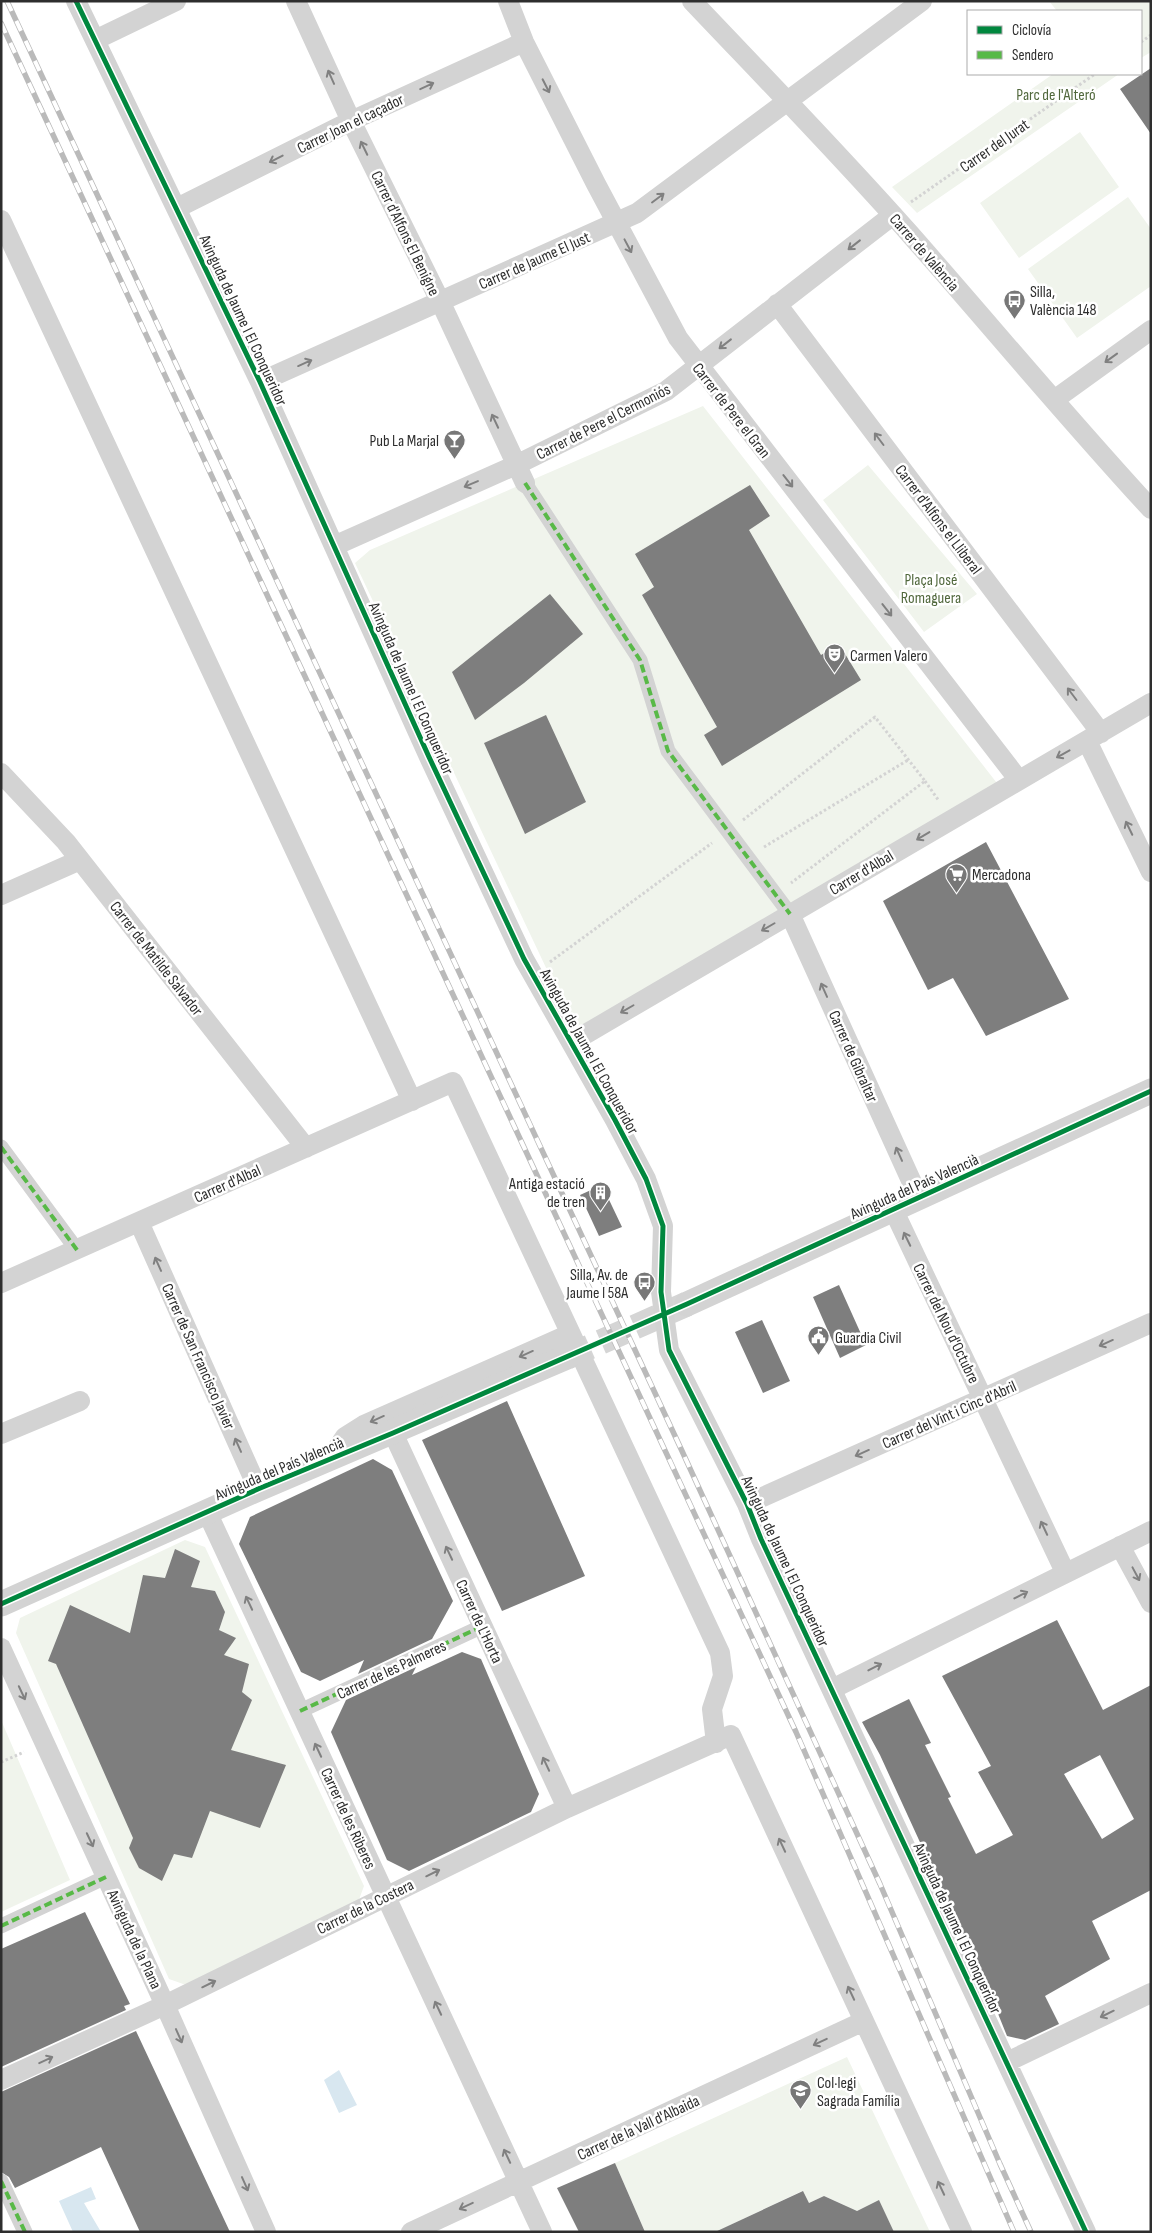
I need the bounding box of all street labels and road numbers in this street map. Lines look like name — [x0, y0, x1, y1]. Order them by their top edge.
street label: Carrer Joan el caçador — [294, 90, 407, 158]
street label: Carrer del Jurat — [957, 115, 1033, 177]
street label: Carrer d'Alfons El Benigne — [366, 168, 443, 299]
street label: Carrer de València — [885, 210, 963, 296]
street label: Carrer de Jaume El Just — [476, 228, 593, 294]
street label: Avinguda de Jaume I El Conqueridor — [194, 231, 291, 409]
street label: Carrer de Pere el Gran — [688, 360, 774, 462]
street label: Carrer de Pere el Cermoniós — [533, 380, 674, 464]
street label: Carrer d'Alfons el Lliberal — [890, 461, 985, 578]
street label: Avinguda de Jaume I El Conqueridor — [364, 599, 457, 778]
street label: Carrer d'Albal — [826, 847, 897, 900]
street label: Carrer de Matilde Salvador — [105, 898, 207, 1020]
street label: Avinguda de Jaume I El Conqueridor — [535, 965, 642, 1138]
street label: Carrer de Gibraltar — [824, 1008, 881, 1106]
street label: Avinguda del País Valencià — [847, 1151, 982, 1225]
street label: Carrer d'Albal — [191, 1161, 264, 1208]
street label: Carrer del Nou d'Octubre — [908, 1261, 983, 1387]
street label: Carrer de San Francisco Javier — [157, 1281, 239, 1433]
street label: Carrer del Vint i Cinc d'Abril — [880, 1377, 1020, 1453]
street label: Avinguda del País Valencià — [211, 1434, 347, 1506]
street label: Avinguda de Jaume I El Conqueridor — [736, 1472, 833, 1650]
street label: Carrer de L'Horta — [451, 1577, 506, 1666]
street label: Carrer de les Palmeres — [334, 1637, 450, 1704]
street label: Carrer de les Riberes — [316, 1765, 379, 1872]
street label: Avinguda de Jaume I El Conqueridor — [908, 1839, 1005, 2017]
street label: Carrer de la Costera — [314, 1876, 417, 1939]
street label: Avinguda de la Plana — [102, 1886, 165, 1992]
street label: Carrer de la Vall d'Albaida — [575, 2092, 703, 2165]

